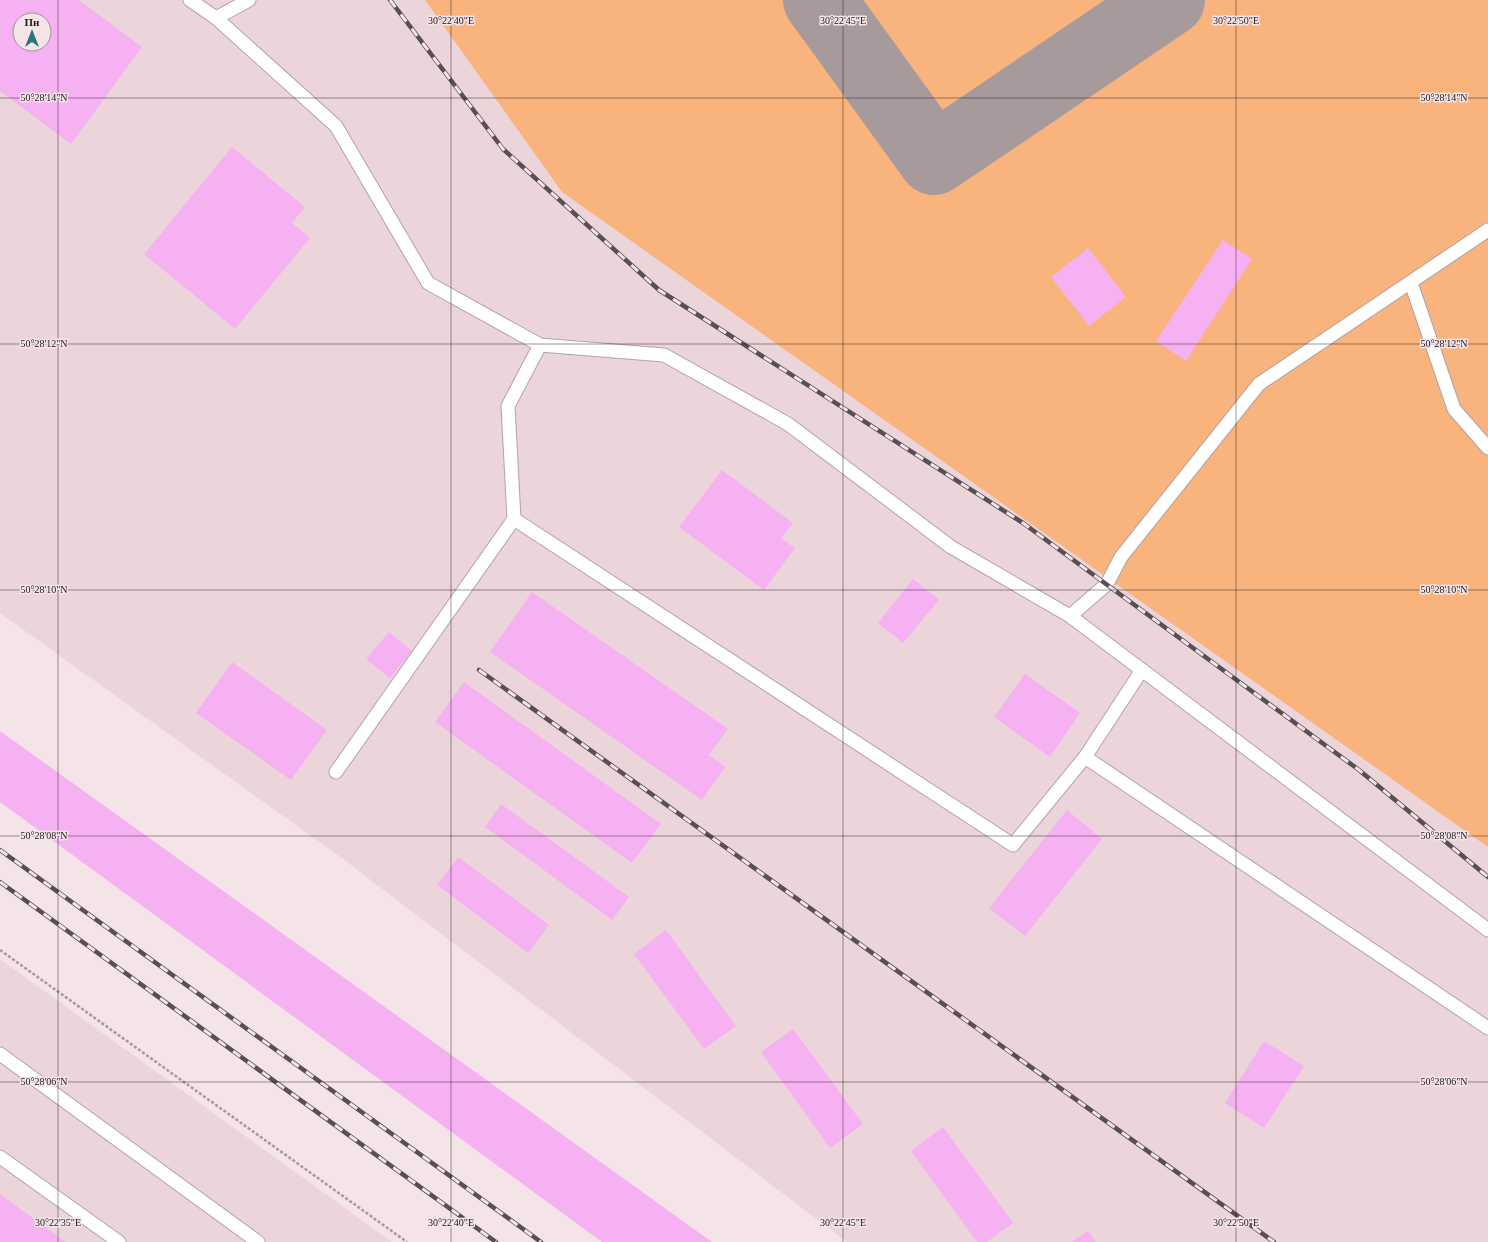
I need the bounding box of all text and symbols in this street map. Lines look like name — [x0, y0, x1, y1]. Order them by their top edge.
north arrow — [12, 12, 52, 52]
text: 30°22'40"E — [428, 15, 474, 26]
text: 30°22'45"E — [820, 15, 866, 26]
text: 30°22'50"E — [1213, 15, 1259, 26]
text: Пн — [25, 16, 40, 28]
text: 50°28'14"N — [20, 92, 68, 103]
text: 50°28'14"N — [1420, 92, 1468, 103]
text: 50°28'12"N — [20, 338, 68, 349]
text: 50°28'12"N — [1420, 338, 1468, 349]
text: 50°28'10"N — [20, 584, 68, 595]
text: 50°28'10"N — [1420, 584, 1468, 595]
text: 50°28'08"N — [20, 830, 68, 841]
text: 50°28'08"N — [1420, 830, 1468, 841]
text: 50°28'06"N — [20, 1076, 68, 1087]
text: 50°28'06"N — [1420, 1076, 1468, 1087]
text: 30°22'35"E — [35, 1217, 81, 1228]
text: 30°22'40"E — [428, 1217, 474, 1228]
text: 30°22'45"E — [820, 1217, 866, 1228]
text: 30°22'50"E — [1213, 1217, 1259, 1228]

